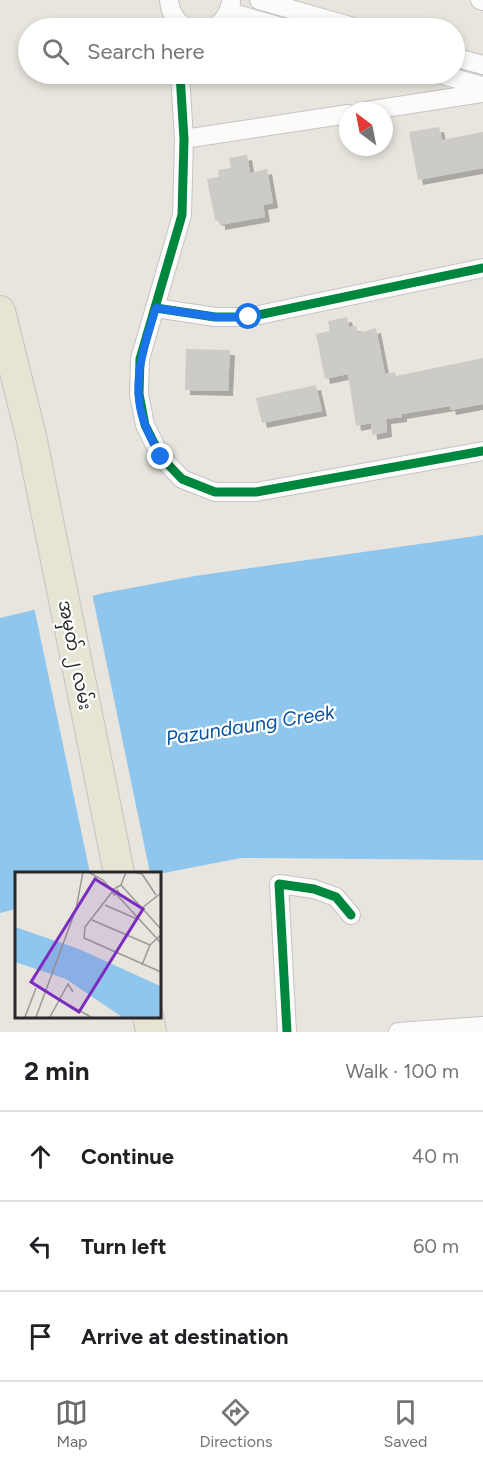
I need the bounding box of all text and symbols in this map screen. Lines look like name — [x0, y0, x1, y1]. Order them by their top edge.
search box — [18, 18, 465, 84]
icon: search — [39, 35, 72, 68]
text: Search here — [87, 38, 205, 65]
north arrow — [339, 102, 393, 156]
route start — [235, 303, 261, 329]
route end — [147, 443, 173, 469]
street label: အမှတ် ၂ လမ်း — [50, 598, 98, 713]
water label: Pazundaung Creek — [164, 700, 337, 750]
inset map — [15, 872, 160, 1017]
text: 2 min — [24, 1055, 90, 1087]
text: Walk · 100 m — [345, 1059, 459, 1083]
icon: ahead — [24, 1140, 57, 1173]
text: Continue — [81, 1143, 174, 1170]
text: 40 m — [412, 1144, 459, 1168]
icon: left — [24, 1230, 57, 1263]
text: Turn left — [81, 1233, 167, 1260]
text: 60 m — [413, 1234, 459, 1258]
icon: arrive — [24, 1320, 57, 1353]
text: Arrive at destination — [81, 1323, 289, 1350]
tab: Map — [55, 1396, 88, 1451]
tab: Directions — [199, 1396, 272, 1451]
tab: Saved — [383, 1396, 428, 1451]

